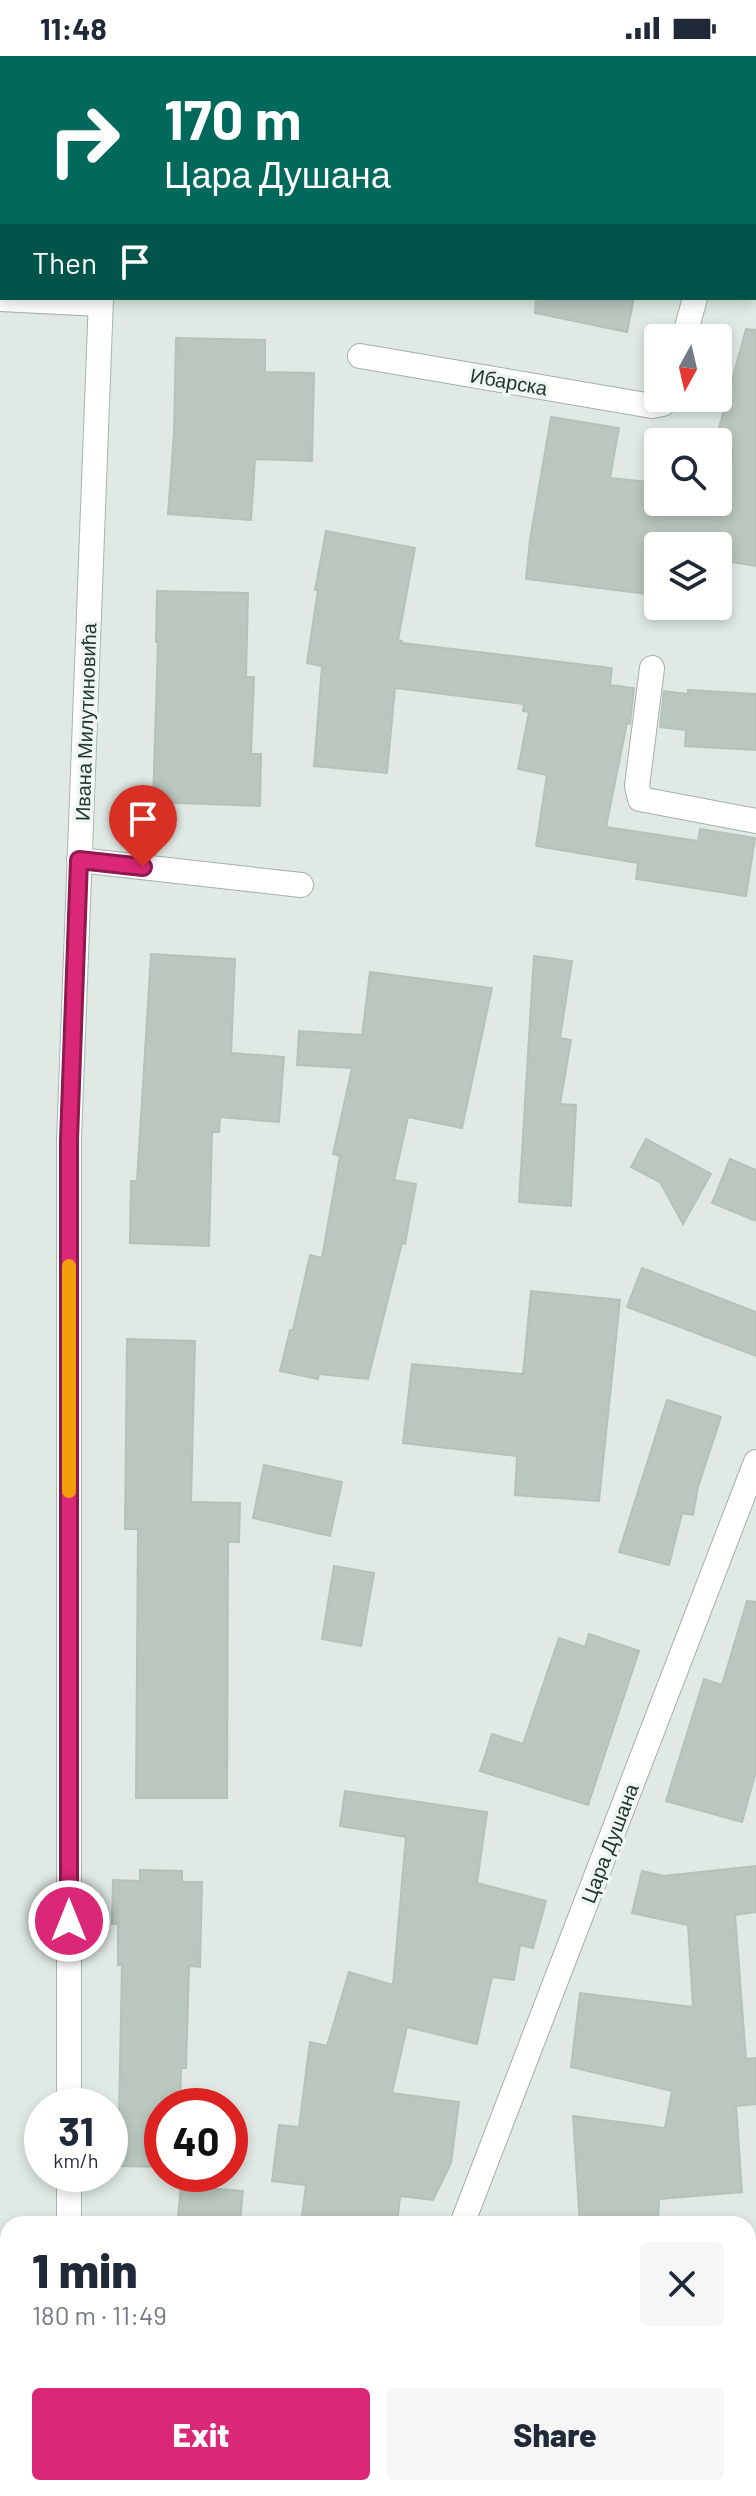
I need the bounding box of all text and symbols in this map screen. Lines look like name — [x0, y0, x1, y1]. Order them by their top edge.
text: 11:48 — [40, 10, 107, 46]
text: 170 m — [164, 84, 301, 151]
icon: right — [32, 88, 136, 192]
text: Цара Душана — [164, 152, 391, 195]
icon: arrive — [113, 240, 157, 284]
text: Then — [32, 244, 97, 280]
north arrow — [644, 324, 732, 412]
map controls — [644, 324, 732, 620]
street label: Ибарска — [469, 362, 550, 400]
button: search — [644, 428, 732, 516]
button: layers — [644, 532, 732, 620]
street label: Ивана Милутиновића — [70, 622, 100, 821]
pin — [109, 785, 177, 867]
icon: arrive — [121, 797, 165, 841]
street label: Цара Душана — [575, 1779, 643, 1906]
position arrow — [27, 1879, 111, 1963]
speed limit sign: 40 — [144, 2088, 248, 2192]
text: 31 — [58, 2106, 94, 2154]
text: km/h — [53, 2148, 99, 2172]
text: 1 min — [32, 2240, 138, 2298]
button: close — [640, 2242, 724, 2326]
text: 180 m · 11:49 — [32, 2299, 167, 2330]
button: Exit — [32, 2388, 370, 2480]
button: Share — [386, 2388, 724, 2480]

